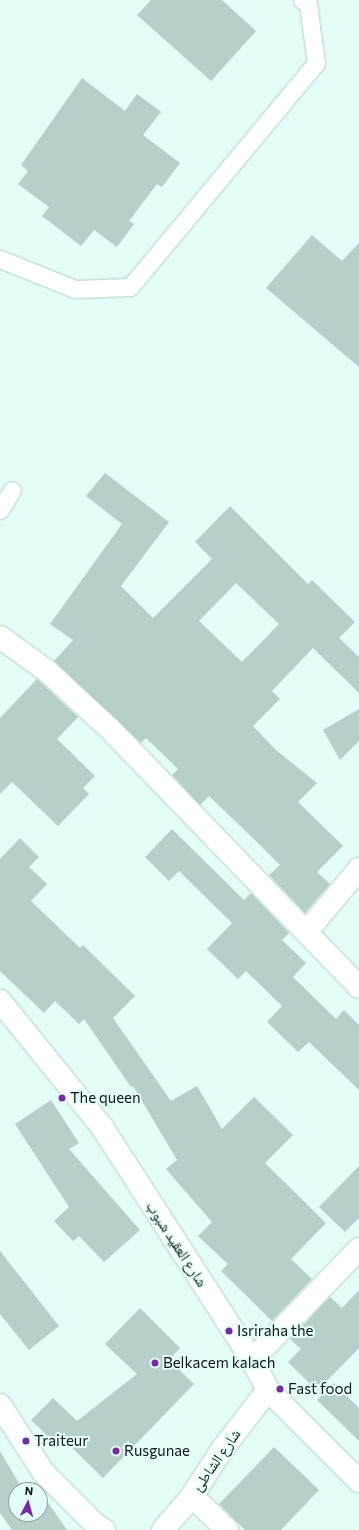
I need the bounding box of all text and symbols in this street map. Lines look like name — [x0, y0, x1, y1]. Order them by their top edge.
place label: The queen — [70, 1089, 141, 1107]
marker: The queen — [57, 1093, 67, 1103]
street label: شارع العقيد شبوب — [143, 1198, 211, 1290]
place label: Isriraha the — [237, 1322, 314, 1340]
marker: Isriraha the — [224, 1326, 234, 1336]
place label: Belkacem kalach — [163, 1354, 275, 1372]
marker: Belkacem kalach — [150, 1358, 160, 1368]
place label: Fast food — [288, 1380, 352, 1398]
marker: Fast food — [275, 1384, 285, 1394]
street label: شارع الشاطئ — [188, 1425, 244, 1495]
place label: Traiteur — [34, 1432, 88, 1450]
marker: Traiteur — [21, 1436, 31, 1446]
place label: Rusgunae — [124, 1442, 190, 1460]
marker: Rusgunae — [111, 1446, 121, 1456]
north arrow — [8, 1482, 48, 1522]
text: N — [24, 1484, 34, 1497]

